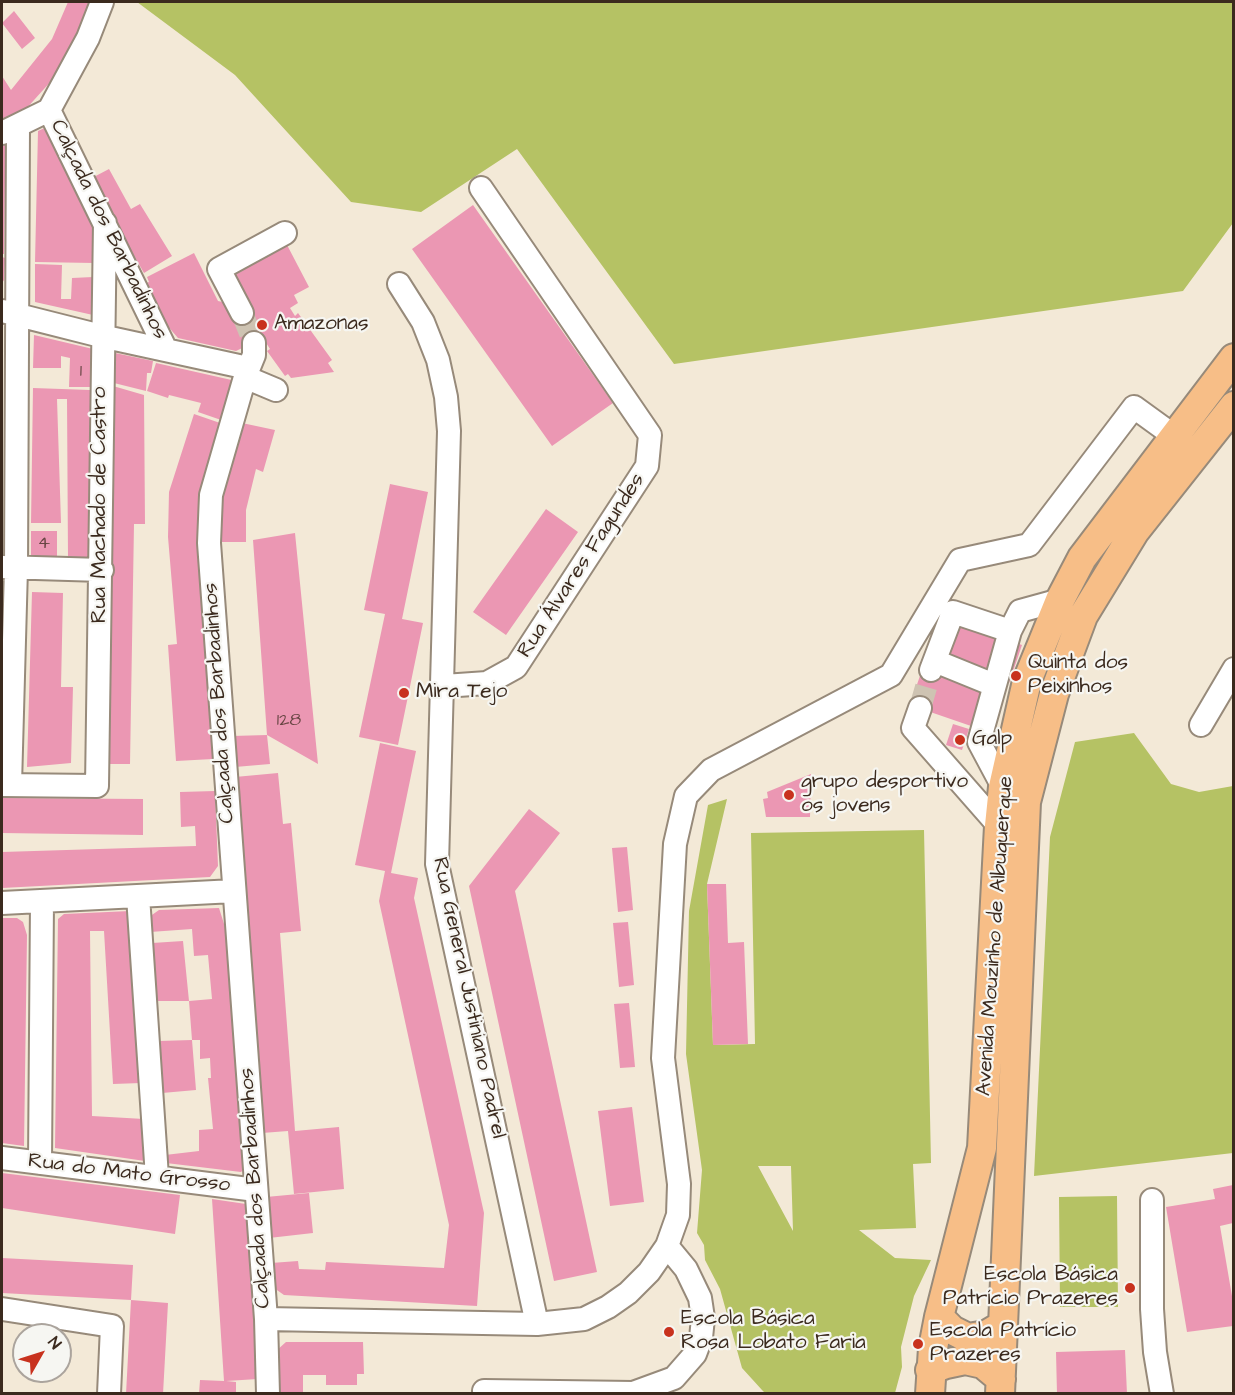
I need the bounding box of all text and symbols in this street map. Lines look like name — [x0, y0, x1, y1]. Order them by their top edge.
street label: Calçada dos Barbadinhos — [44, 116, 172, 344]
place label: Amazonas — [274, 312, 368, 338]
marker: Amazonas — [255, 318, 269, 332]
house number: 1 — [80, 361, 82, 383]
street label: Rua Machado de Castro — [88, 387, 114, 623]
street label: Rua Álvares Fagundes — [513, 469, 651, 663]
house number: 4 — [38, 533, 50, 555]
street label: Calçada dos Barbadinhos — [199, 582, 241, 824]
place label: Quinta dos Peixinhos — [1028, 651, 1128, 701]
marker: Quinta dos Peixinhos — [1009, 669, 1023, 683]
place label: Mira Tejo — [416, 680, 507, 706]
marker: Mira Tejo — [397, 686, 411, 700]
house number: 128 — [277, 710, 301, 732]
place label: Galp — [972, 727, 1012, 753]
marker: Galp — [953, 733, 967, 747]
place label: grupo desportivo os jovens — [801, 770, 968, 820]
street label: Avenida Mouzinho de Albuquerque — [972, 775, 1020, 1097]
marker: grupo desportivo os jovens — [782, 788, 796, 802]
street label: Rua General Justiniano Padrel — [426, 855, 510, 1141]
street label: Calçada dos Barbadinhos — [235, 1067, 277, 1309]
street label: Rua do Mato Grosso — [27, 1149, 231, 1199]
place label: Escola Básica Patrício Prazeres — [943, 1263, 1118, 1313]
marker: Escola Básica Patrício Prazeres — [1123, 1281, 1137, 1295]
place label: Escola Básica Rosa Lobato Faria — [681, 1307, 866, 1357]
place label: Escola Patrício Prazeres — [930, 1319, 1076, 1369]
north arrow — [12, 1323, 72, 1383]
marker: Escola Básica Rosa Lobato Faria — [662, 1325, 676, 1339]
text: N — [43, 1332, 66, 1354]
marker: Escola Patrício Prazeres — [911, 1337, 925, 1351]

